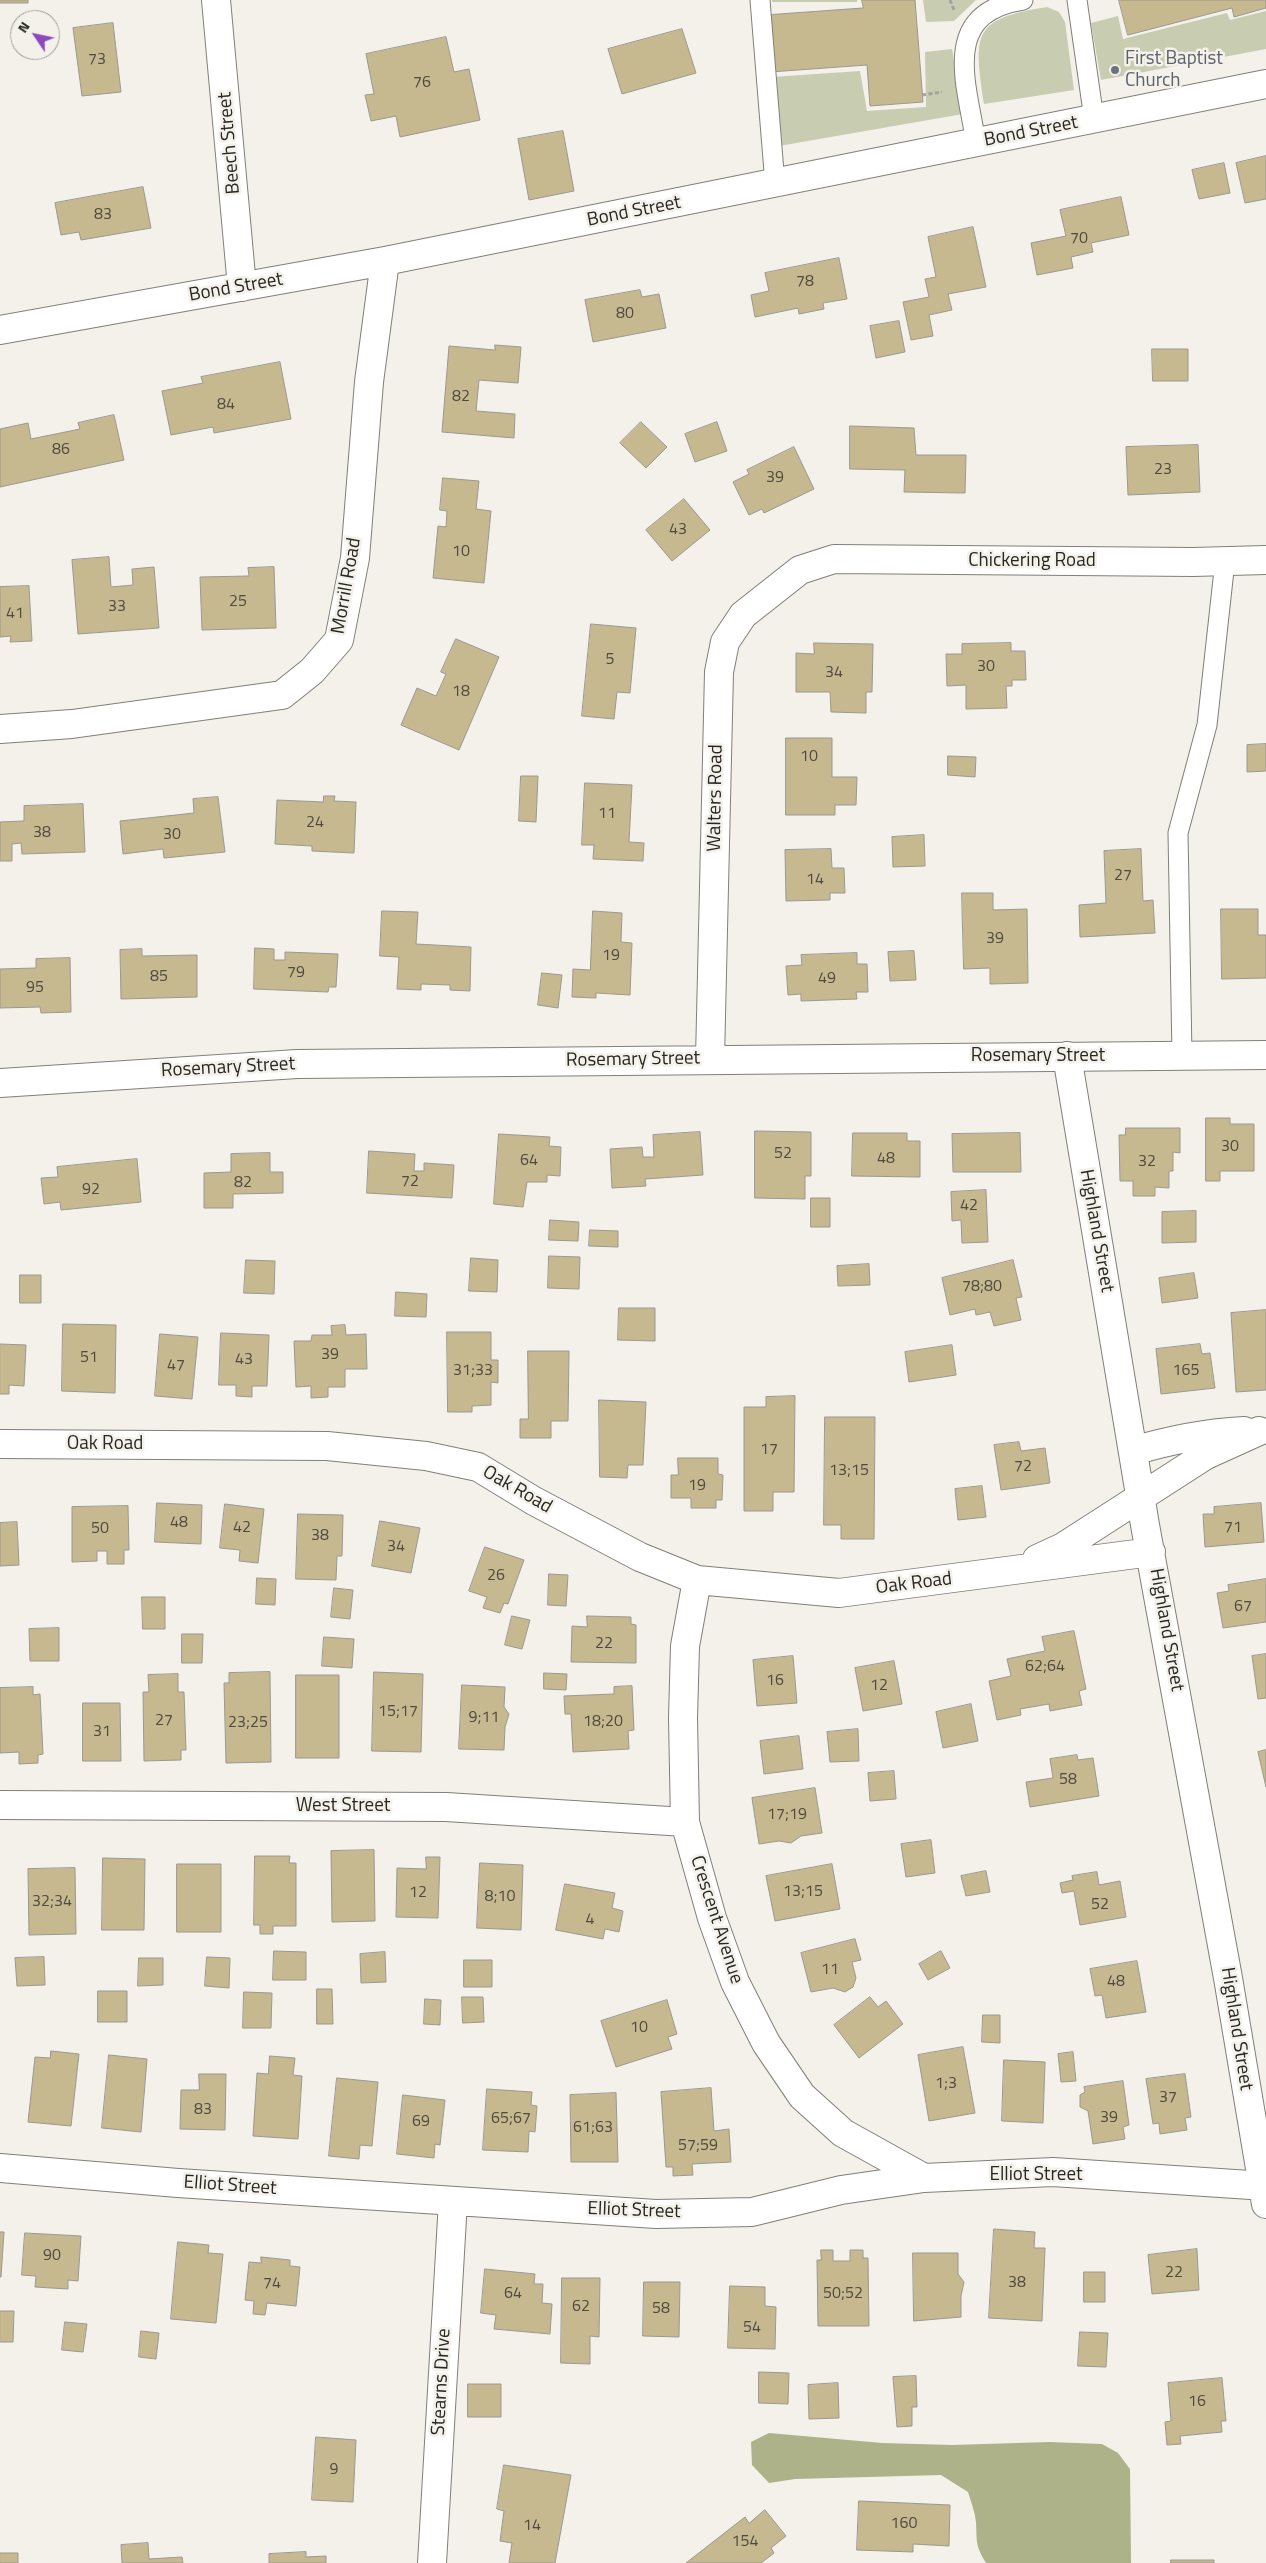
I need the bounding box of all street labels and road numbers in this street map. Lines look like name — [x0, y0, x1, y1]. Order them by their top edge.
street label: Beech Street — [214, 91, 246, 195]
street label: Bond Street — [982, 112, 1080, 152]
street label: Bond Street — [585, 192, 683, 232]
street label: Bond Street — [187, 269, 285, 307]
street label: Morrill Road — [327, 536, 367, 636]
street label: Chickering Road — [968, 550, 1096, 572]
street label: Walters Road — [704, 744, 728, 852]
street label: Rosemary Street — [971, 1045, 1105, 1067]
street label: Rosemary Street — [566, 1047, 700, 1073]
street label: Rosemary Street — [160, 1053, 296, 1083]
street label: Highland Street — [1074, 1168, 1118, 1294]
street label: Oak Road — [67, 1433, 143, 1455]
street label: Oak Road — [478, 1461, 556, 1519]
street label: Highland Street — [1144, 1567, 1188, 1693]
street label: Oak Road — [875, 1568, 953, 1600]
street label: West Street — [296, 1795, 390, 1817]
street label: Crescent Avenue — [685, 1853, 747, 1987]
street label: Highland Street — [1215, 1966, 1257, 2092]
street label: Elliot Street — [989, 2164, 1083, 2186]
street label: Elliot Street — [183, 2171, 277, 2201]
street label: Elliot Street — [587, 2198, 681, 2224]
street label: Stearns Drive — [428, 2328, 456, 2436]

